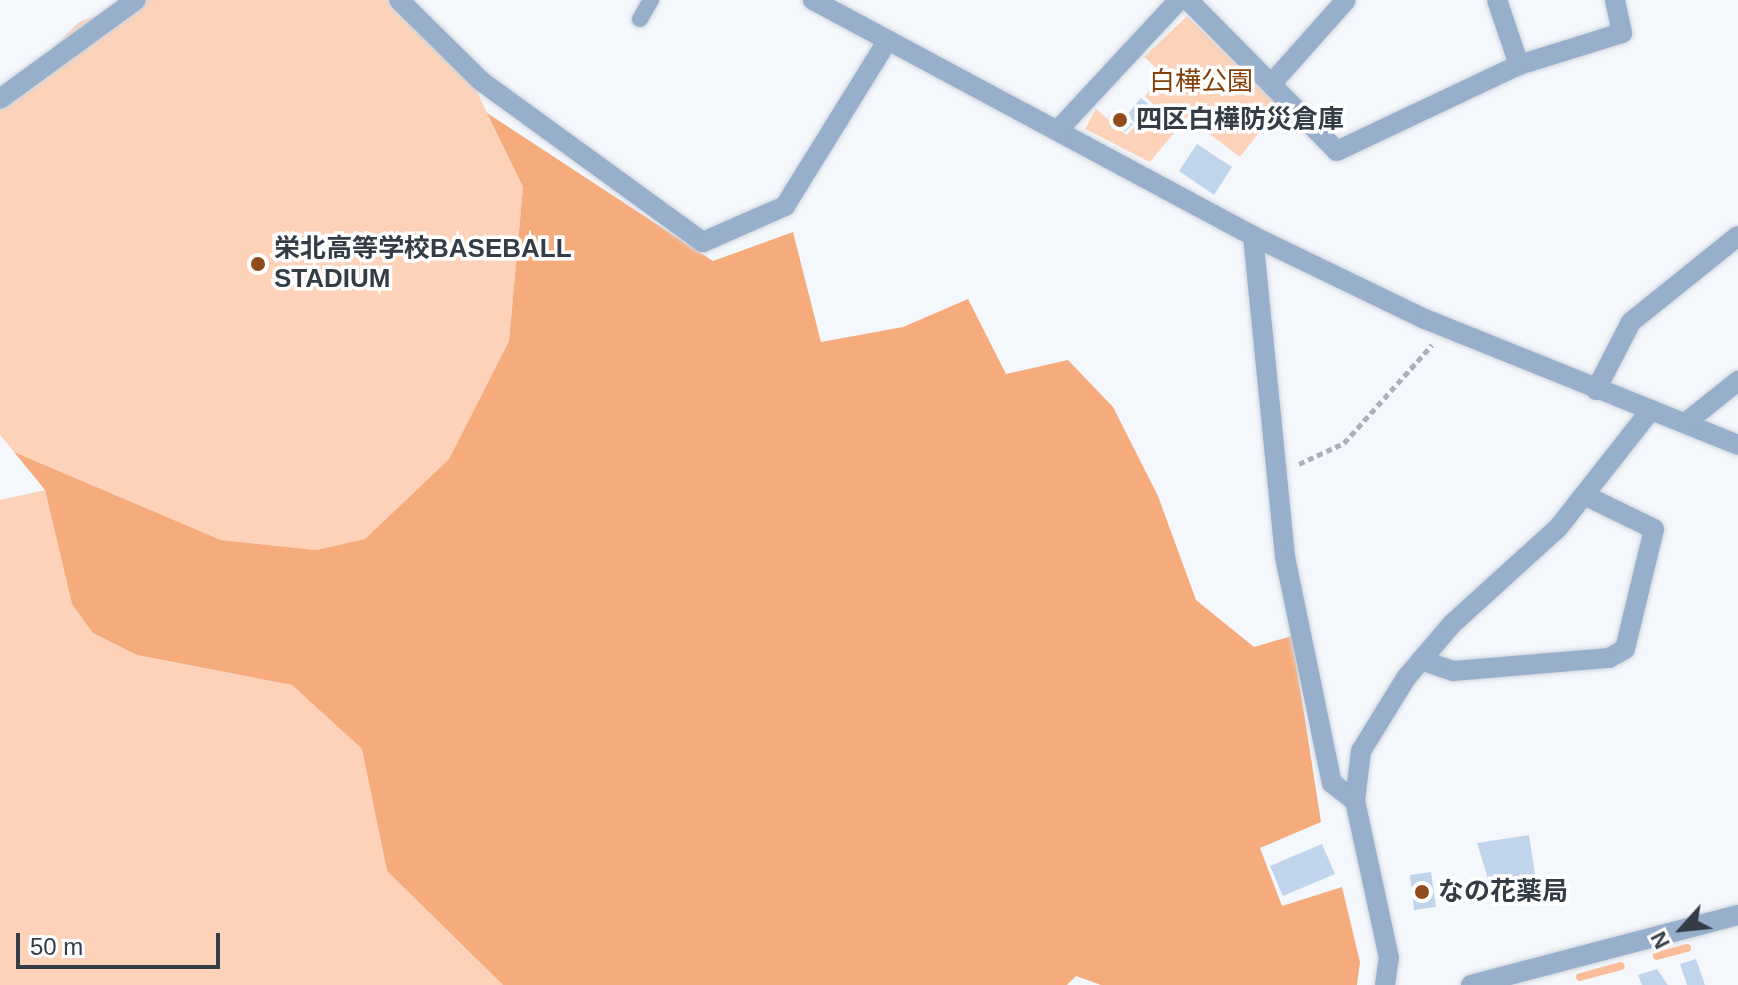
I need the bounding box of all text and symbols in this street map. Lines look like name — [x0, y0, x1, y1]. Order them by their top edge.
park label: 白樺公園 — [1149, 66, 1253, 98]
place label: 四区白樺防災倉庫 — [1136, 104, 1344, 136]
marker: 四区白樺防災倉庫 — [1111, 111, 1129, 129]
place label: 栄北高等学校BASEBALL STADIUM — [274, 233, 572, 294]
marker: 栄北高等学校BASEBALL STADIUM — [249, 255, 267, 273]
place label: なの花薬局 — [1438, 876, 1568, 908]
marker: なの花薬局 — [1413, 883, 1431, 901]
north arrow — [1642, 889, 1722, 969]
scale bar — [20, 917, 224, 967]
text: N — [1645, 927, 1675, 953]
text: 50 m — [30, 933, 83, 960]

